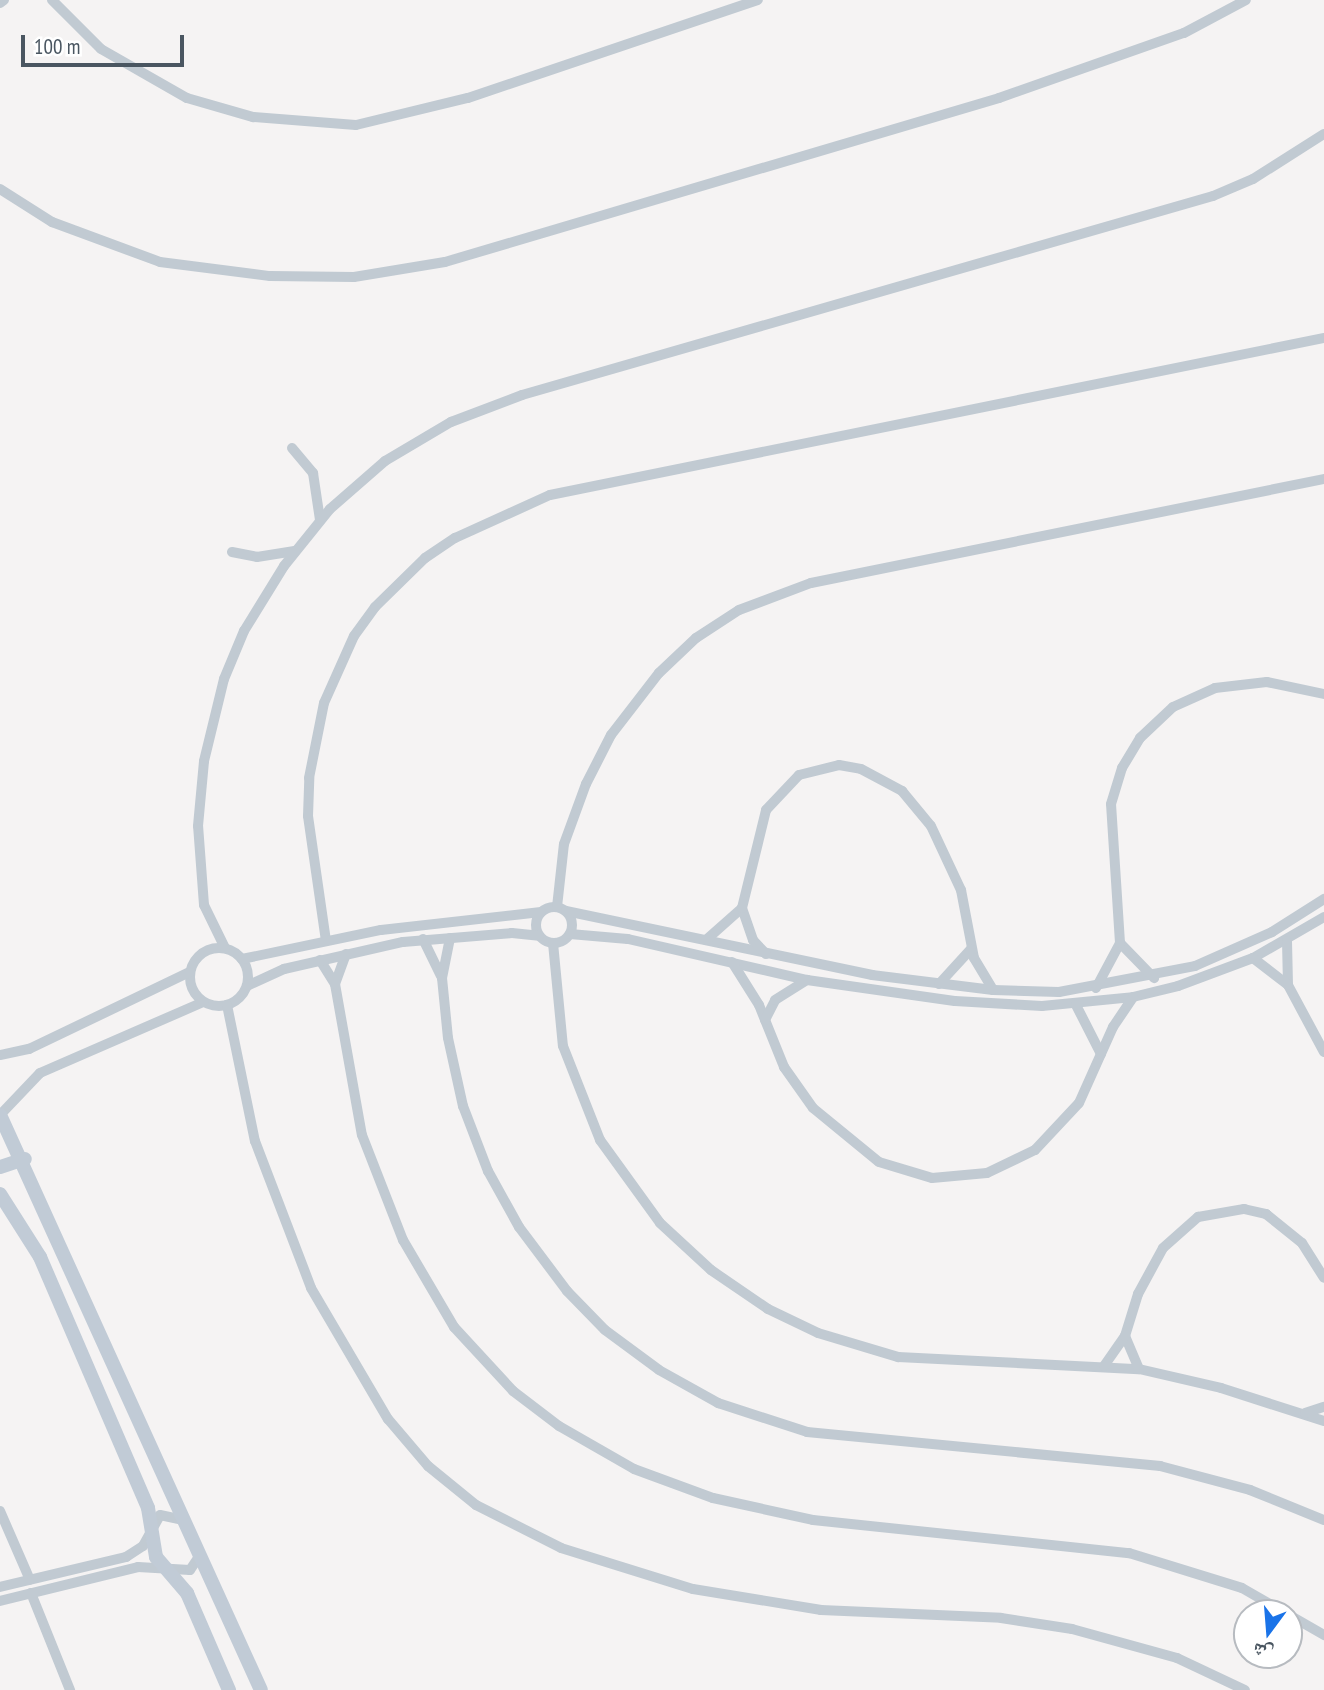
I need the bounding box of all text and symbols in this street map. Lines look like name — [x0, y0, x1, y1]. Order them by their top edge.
scale bar — [24, 21, 187, 65]
text: 100 m — [34, 33, 80, 60]
north arrow — [1233, 1599, 1303, 1669]
text: ش — [1250, 1638, 1276, 1667]

